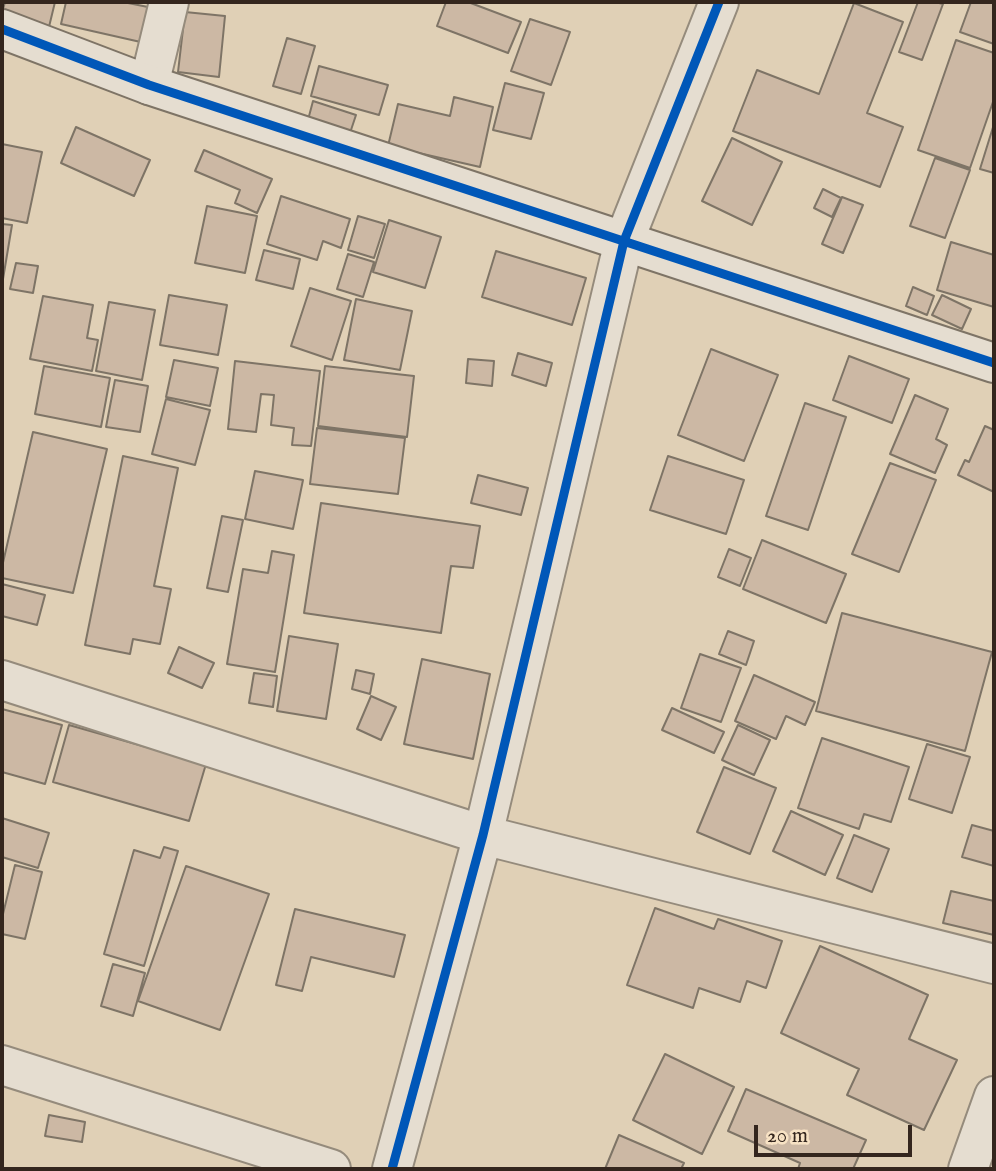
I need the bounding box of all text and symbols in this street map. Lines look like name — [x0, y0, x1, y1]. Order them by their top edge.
scale bar — [758, 1112, 916, 1156]
text: 20 m — [767, 1123, 808, 1150]

